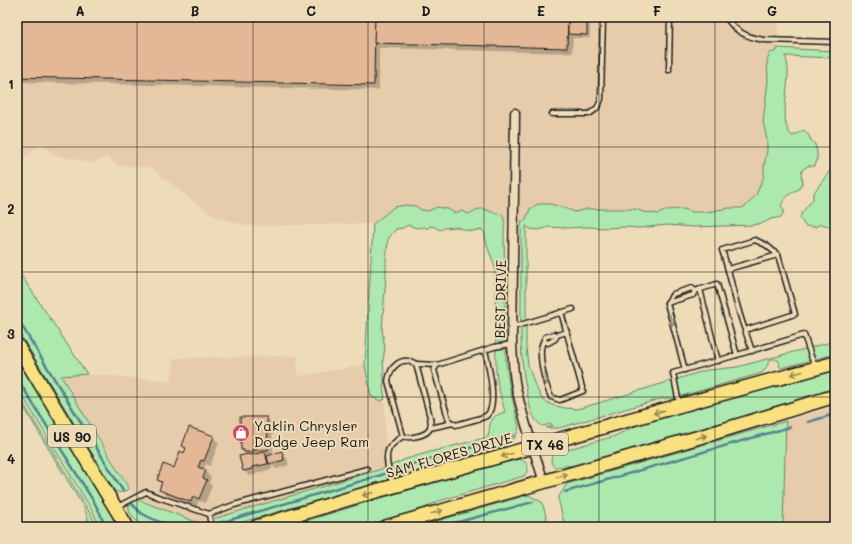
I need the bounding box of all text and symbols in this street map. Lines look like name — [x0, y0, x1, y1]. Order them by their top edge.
text: A — [75, 2, 85, 19]
text: B — [191, 2, 200, 19]
text: C — [306, 2, 316, 19]
text: D — [421, 2, 431, 19]
text: E — [537, 2, 545, 19]
text: F — [653, 2, 661, 19]
text: G — [767, 2, 777, 19]
text: 1 — [8, 75, 14, 92]
text: 2 — [7, 200, 15, 217]
street label: BEST DRIVE — [490, 260, 510, 338]
one-way arrow — [668, 314, 676, 327]
text: 3 — [7, 325, 15, 342]
one-way arrow — [791, 370, 804, 377]
one-way arrow — [542, 372, 549, 385]
one-way arrow — [652, 409, 665, 416]
place label: Yaklin Chrysler Dodge Jeep Ram — [254, 416, 369, 451]
shop icon: Yaklin Chrysler Dodge Jeep Ram — [231, 423, 251, 443]
road number: US 90 — [48, 425, 96, 447]
street label: SAM FLORES DRIVE — [384, 428, 514, 482]
road number: TX 46 — [522, 433, 568, 455]
one-way arrow — [694, 433, 707, 440]
text: 4 — [7, 450, 15, 467]
one-way arrow — [500, 452, 513, 459]
one-way arrow — [556, 472, 569, 480]
one-way arrow — [362, 491, 375, 498]
one-way arrow — [431, 508, 444, 515]

